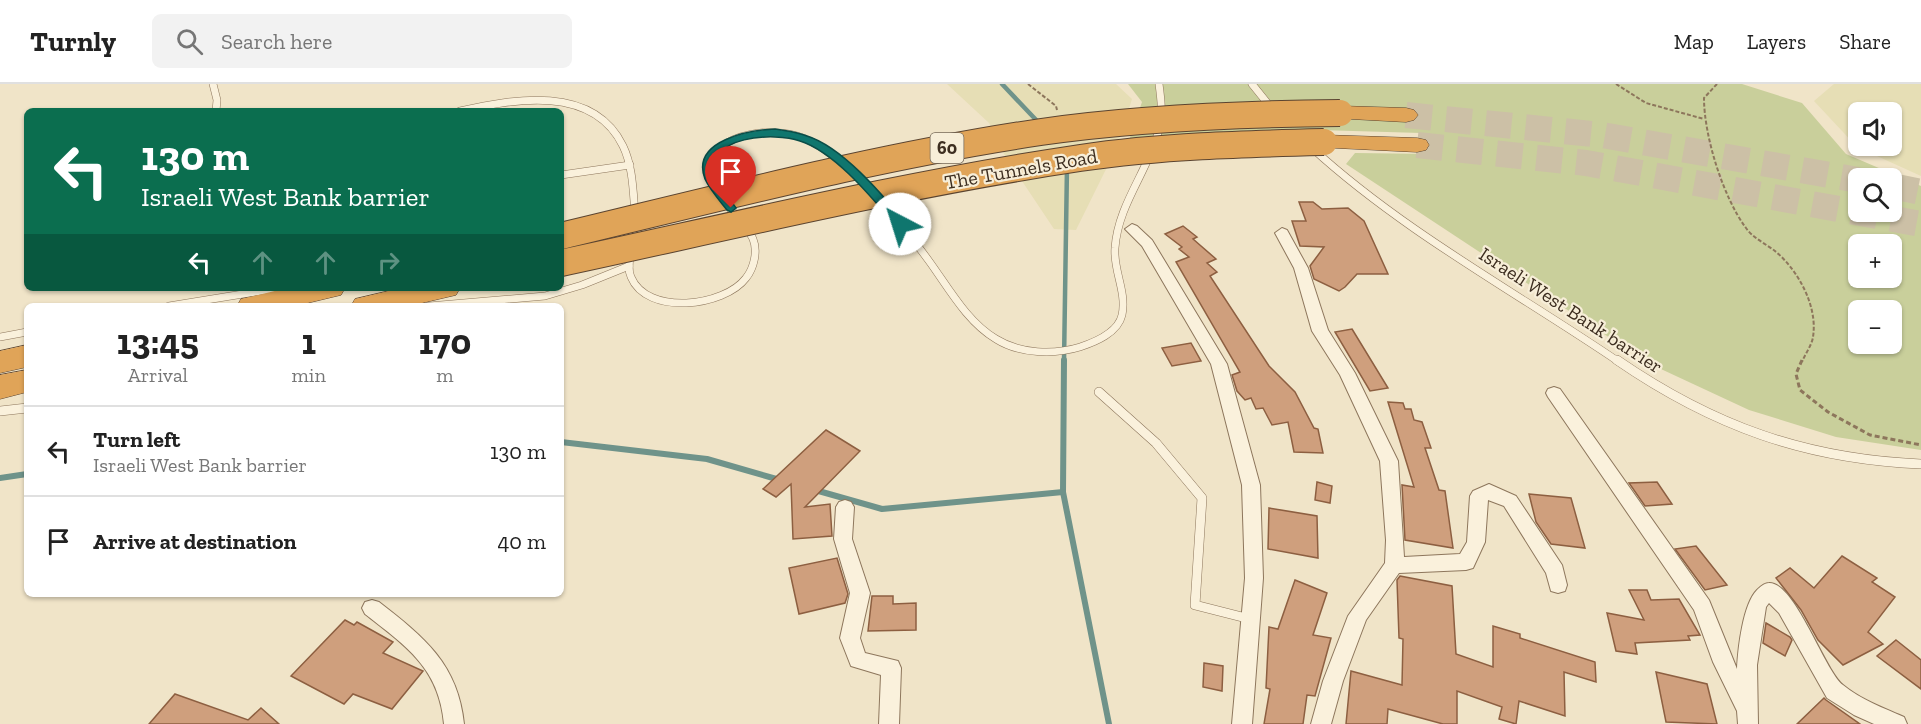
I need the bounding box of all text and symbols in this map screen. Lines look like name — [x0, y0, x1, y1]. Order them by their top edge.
search box — [152, 14, 572, 68]
text: Turnly — [30, 25, 116, 58]
icon: search — [173, 25, 206, 58]
text: Search here — [221, 28, 332, 55]
text: Map — [1674, 29, 1714, 54]
text: Layers — [1747, 29, 1806, 54]
text: Share — [1839, 29, 1891, 54]
map controls — [1848, 102, 1902, 354]
button: sound — [1848, 102, 1902, 156]
text: 130 m — [141, 130, 249, 181]
icon: left — [42, 132, 120, 210]
road number: 60 — [930, 133, 964, 163]
street label: The Tunnels Road — [943, 144, 1099, 194]
pin — [705, 146, 756, 208]
icon: arrive — [714, 155, 747, 188]
button: search — [1848, 168, 1902, 222]
text: Israeli West Bank barrier — [141, 181, 430, 213]
position arrow — [868, 192, 932, 256]
button: + — [1848, 234, 1902, 288]
street label: Israeli West Bank barrier — [1475, 242, 1667, 378]
icon: left — [183, 246, 216, 279]
icon: ahead — [246, 246, 279, 279]
icon: ahead — [309, 246, 342, 279]
icon: right — [372, 246, 405, 279]
button: − — [1848, 300, 1902, 354]
text: 13:45 — [117, 320, 199, 363]
text: 1 — [302, 320, 316, 363]
text: 170 — [419, 320, 471, 363]
text: Arrival — [128, 363, 188, 387]
text: min — [292, 363, 326, 387]
text: m — [436, 363, 454, 387]
text: Turn left — [93, 426, 180, 453]
icon: left — [42, 435, 75, 468]
text: 130 m — [490, 438, 546, 465]
text: Israeli West Bank barrier — [93, 453, 307, 477]
icon: arrive — [42, 525, 75, 558]
text: Arrive at destination — [93, 528, 296, 555]
text: 40 m — [497, 528, 546, 555]

